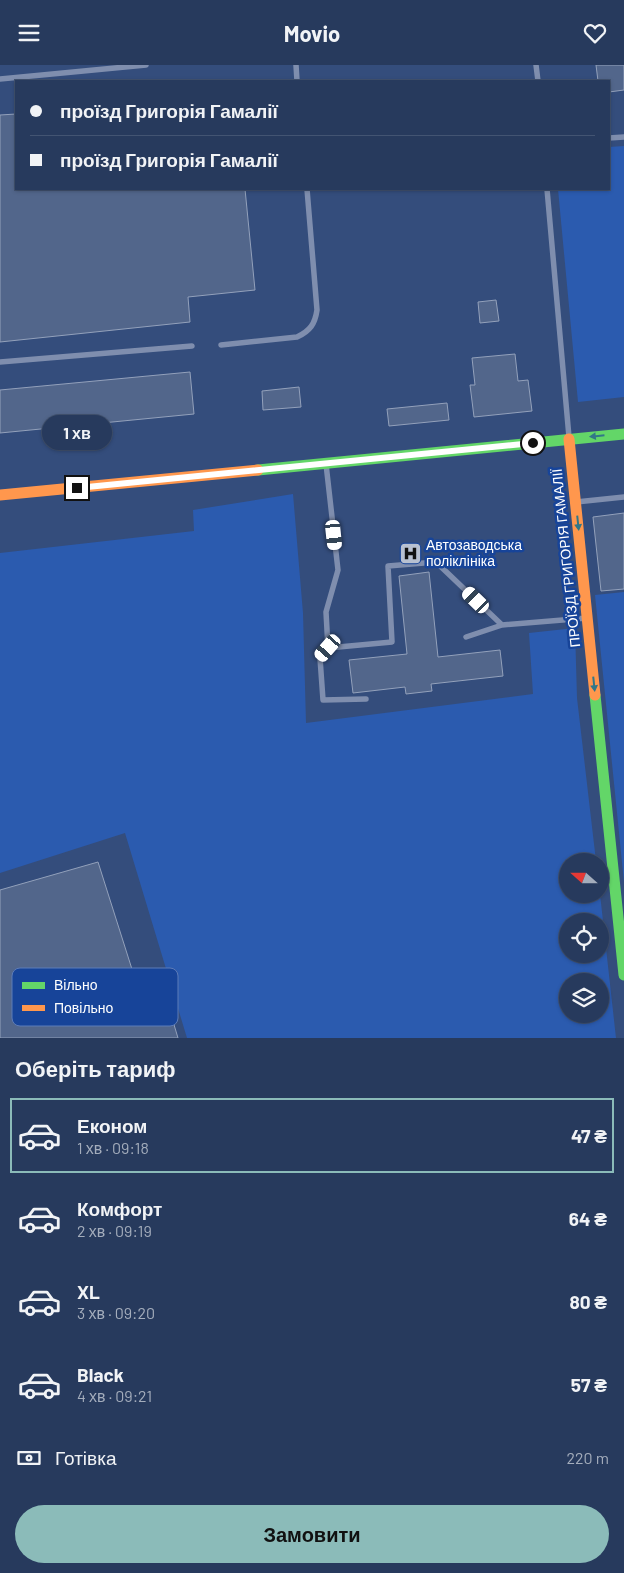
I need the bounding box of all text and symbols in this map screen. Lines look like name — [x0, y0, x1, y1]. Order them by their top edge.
icon: menu — [15, 19, 43, 47]
icon: heart — [581, 19, 609, 47]
text: Movio — [284, 20, 340, 46]
text: проїзд Григорія Гамалії — [60, 99, 278, 122]
text: проїзд Григорія Гамалії — [60, 148, 278, 171]
callout: 1 хв — [42, 415, 112, 451]
text: 1 хв — [63, 423, 91, 442]
route start — [522, 432, 544, 454]
one-way arrow — [588, 433, 604, 441]
street label: ПРОЇЗД ГРИГОРІЯ ГАМАЛІЇ — [548, 468, 583, 648]
route end — [66, 477, 88, 499]
one-way arrow — [574, 515, 582, 531]
car — [324, 519, 343, 551]
place label: Автозаводська поліклініка — [426, 536, 522, 569]
hospital icon: Автозаводська поліклініка — [398, 541, 422, 565]
car — [459, 584, 492, 616]
car — [312, 632, 343, 664]
one-way arrow — [590, 677, 598, 693]
north arrow — [559, 853, 609, 903]
map controls — [559, 853, 609, 1023]
button: locate — [559, 913, 609, 963]
legend — [12, 968, 178, 1026]
button: layers — [559, 973, 609, 1023]
text: Вільно — [54, 976, 98, 993]
text: Повільно — [54, 999, 114, 1016]
text: Оберіть тариф — [15, 1055, 175, 1081]
icon: car — [17, 1113, 62, 1158]
text: Економ — [77, 1114, 147, 1137]
text: 47 ₴ — [571, 1124, 607, 1147]
text: 1 хв · 09:18 — [77, 1138, 149, 1157]
icon: car — [17, 1196, 62, 1241]
text: Комфорт — [77, 1197, 162, 1220]
text: 64 ₴ — [569, 1207, 607, 1230]
text: 2 хв · 09:19 — [77, 1221, 152, 1240]
icon: car — [17, 1279, 62, 1324]
text: XL — [77, 1280, 100, 1303]
text: 80 ₴ — [569, 1290, 607, 1313]
text: 3 хв · 09:20 — [77, 1303, 155, 1322]
icon: car — [17, 1362, 62, 1407]
text: Black — [77, 1363, 124, 1386]
text: 57 ₴ — [571, 1373, 607, 1396]
text: 4 хв · 09:21 — [77, 1386, 152, 1405]
icon: cash — [15, 1444, 43, 1472]
text: Готівка — [55, 1446, 116, 1469]
text: 220 m — [566, 1448, 609, 1467]
button: Замовити — [15, 1505, 609, 1563]

